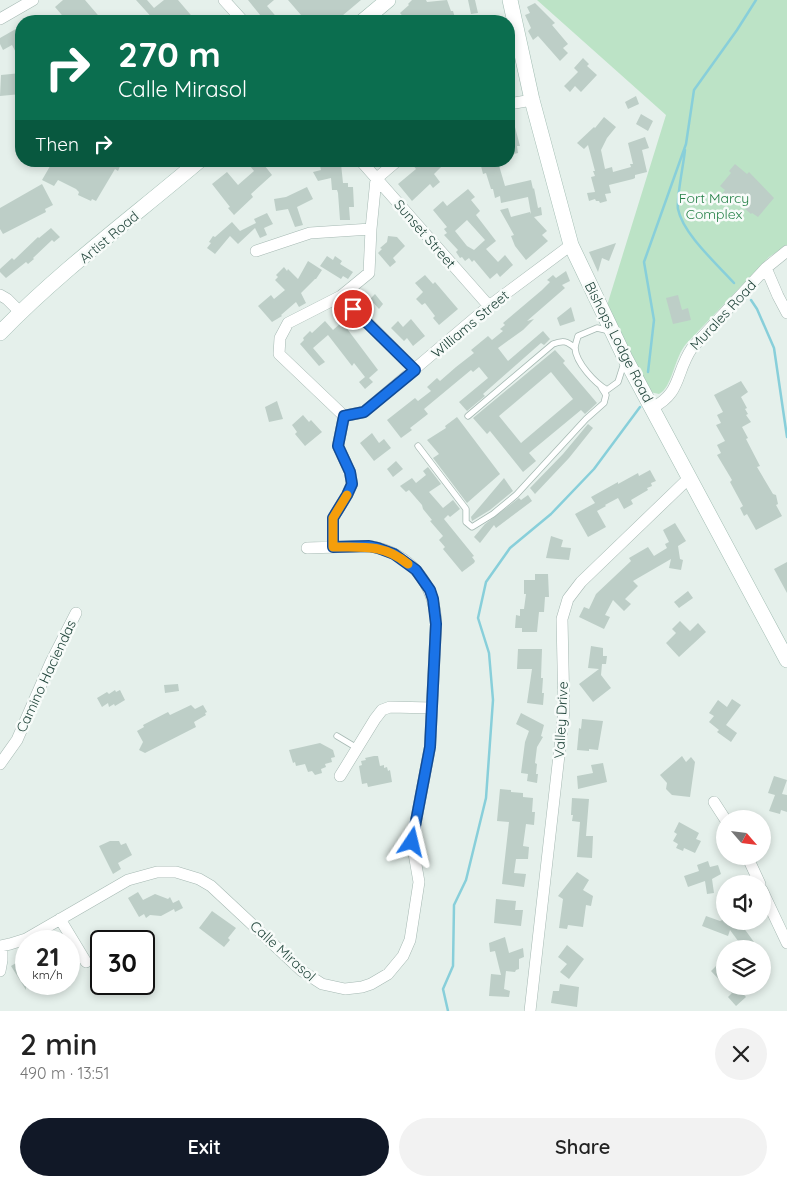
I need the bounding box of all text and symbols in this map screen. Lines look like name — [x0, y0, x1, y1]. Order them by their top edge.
text: 270 m — [118, 32, 221, 76]
icon: right — [35, 35, 100, 100]
text: Calle Mirasol — [118, 75, 247, 103]
icon: right — [89, 130, 117, 158]
text: Then — [35, 132, 79, 156]
park label: Fort Marcy Complex — [679, 189, 749, 223]
street label: Sunset Street — [390, 196, 460, 272]
street label: Artist Road — [76, 207, 142, 267]
street label: Murales Road — [686, 276, 760, 354]
street label: Bishops Lodge Road — [581, 279, 657, 405]
street label: Williams Street — [427, 286, 513, 362]
pin — [332, 288, 374, 330]
icon: arrive — [339, 295, 367, 323]
street label: Camino Haciendas — [12, 617, 80, 735]
street label: Valley Drive — [550, 681, 572, 759]
north arrow — [716, 810, 771, 865]
map controls — [716, 810, 771, 995]
position arrow — [385, 815, 437, 867]
button: sound — [716, 875, 771, 930]
street label: Calle Mirasol — [246, 917, 320, 985]
speed limit sign: 30 — [90, 930, 155, 995]
button: layers — [716, 940, 771, 995]
text: 21 — [36, 941, 59, 972]
text: km/h — [32, 967, 63, 982]
text: 2 min — [20, 1025, 97, 1063]
button: close — [715, 1028, 767, 1080]
text: 490 m · 13:51 — [20, 1063, 109, 1083]
button: Exit — [20, 1118, 389, 1176]
button: Share — [399, 1118, 767, 1176]

